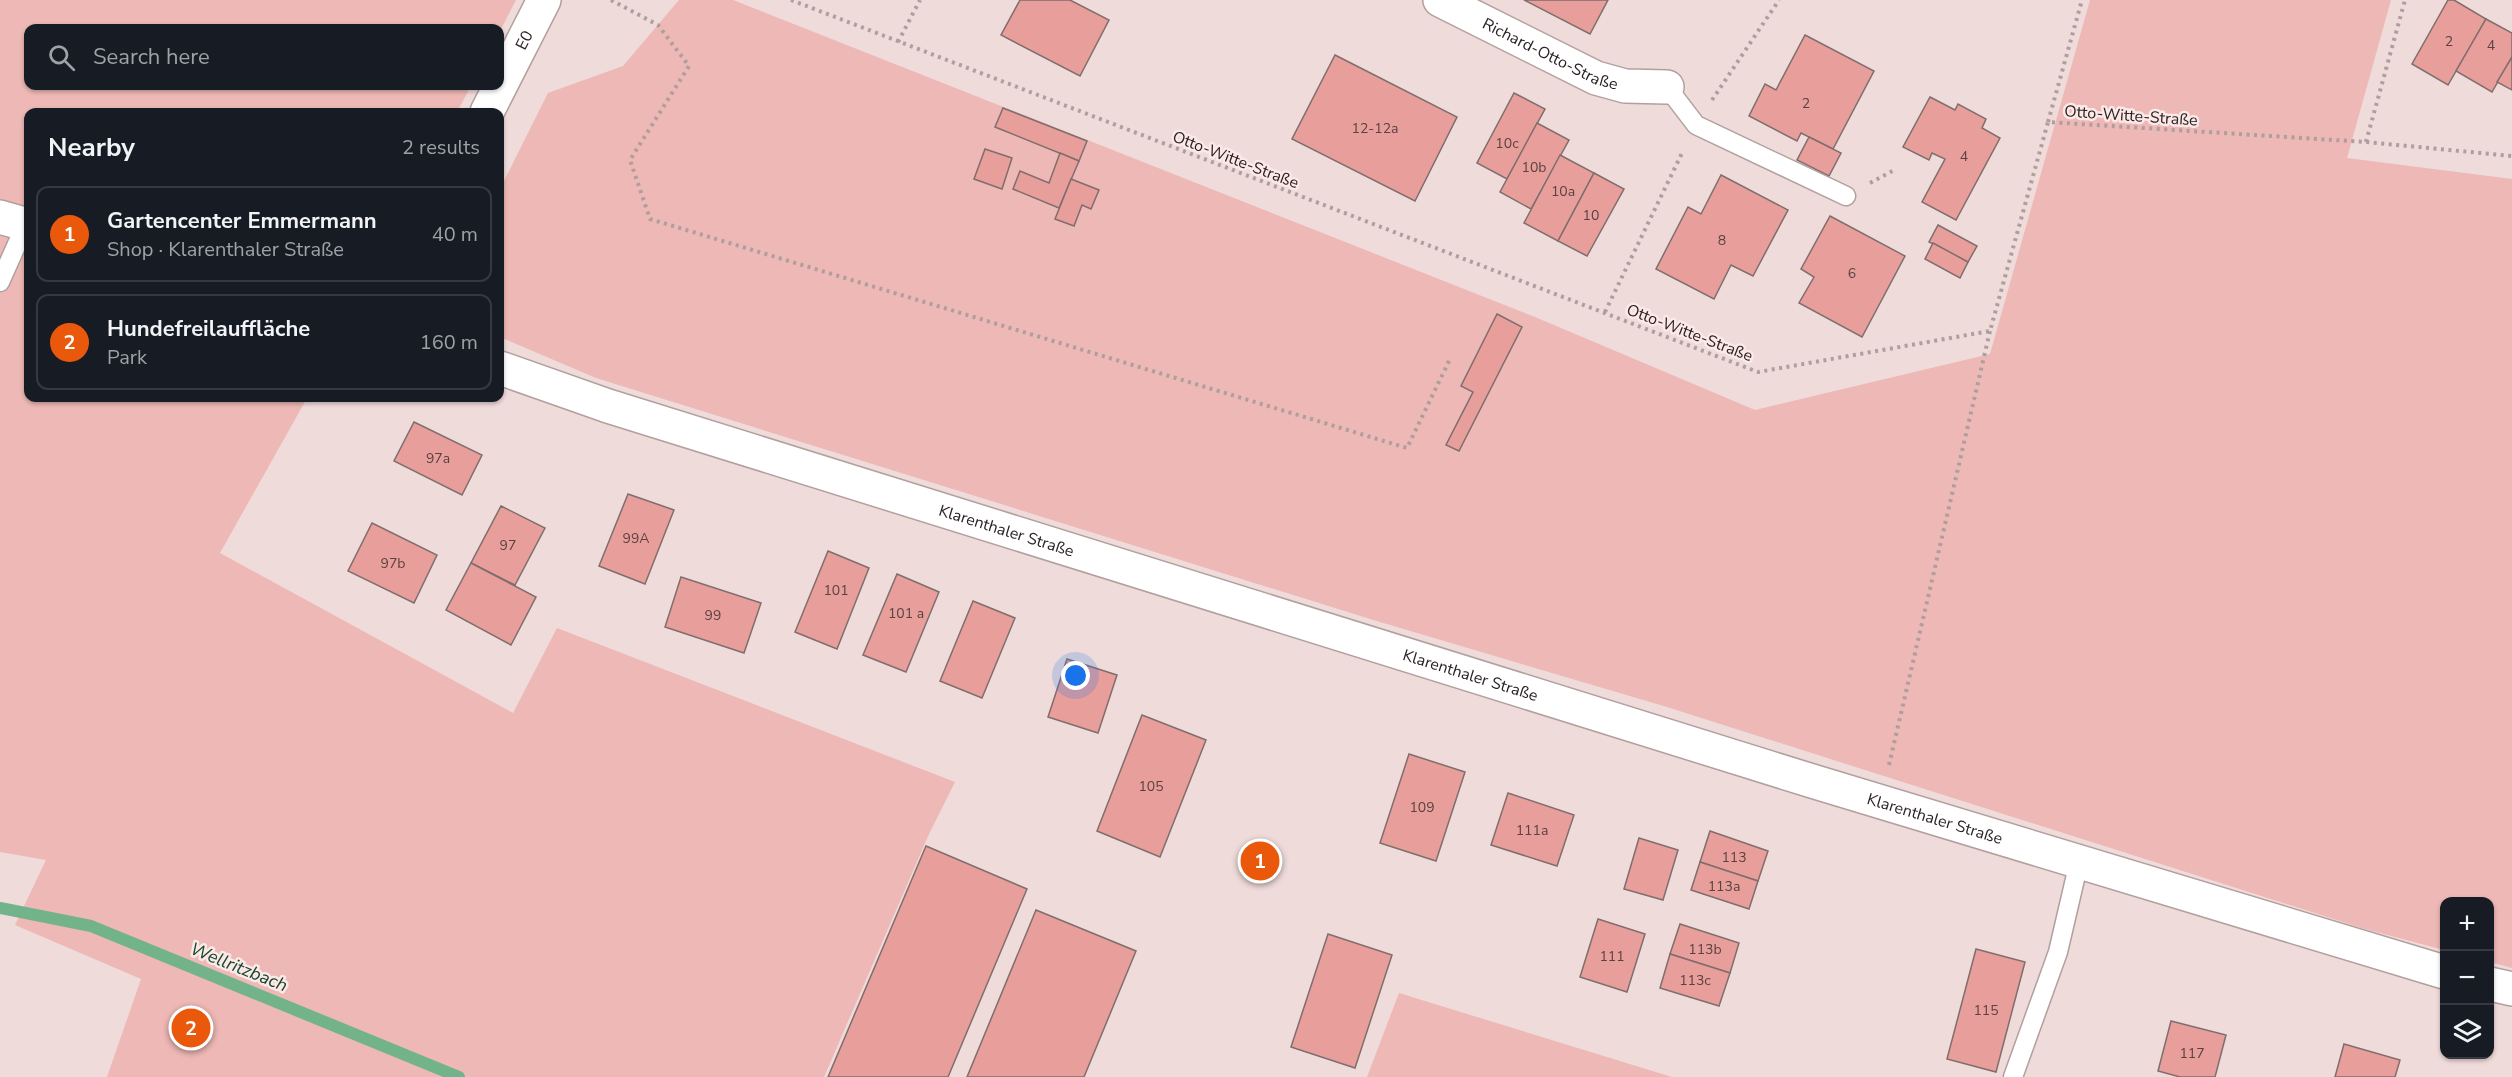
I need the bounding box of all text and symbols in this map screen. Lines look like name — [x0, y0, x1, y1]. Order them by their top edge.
street label: Richard-Otto-Straße — [1478, 13, 1620, 96]
search box — [24, 24, 504, 90]
street label: E0 — [511, 27, 539, 54]
house number: 2 — [2445, 32, 2453, 51]
house number: 4 — [2487, 36, 2495, 55]
icon: search — [45, 41, 78, 74]
text: Search here — [93, 42, 210, 72]
house number: 2 — [1802, 94, 1810, 113]
street label: Otto-Witte-Straße — [2064, 100, 2198, 132]
house number: 12-12a — [1352, 119, 1398, 138]
street label: Otto-Witte-Straße — [1169, 126, 1302, 194]
text: Nearby — [48, 130, 135, 165]
text: 2 results — [402, 134, 480, 161]
house number: 10c — [1495, 134, 1519, 153]
house number: 4 — [1960, 147, 1968, 166]
house number: 10b — [1522, 158, 1546, 177]
house number: 10a — [1551, 182, 1575, 201]
text: Gartencenter Emmermann — [107, 206, 377, 236]
house number: 10 — [1583, 206, 1599, 225]
text: 1 — [64, 221, 76, 248]
text: 40 m — [432, 221, 478, 248]
house number: 8 — [1718, 231, 1726, 250]
text: Shop · Klarenthaler Straße — [107, 236, 344, 263]
house number: 6 — [1848, 264, 1856, 283]
street label: Otto-Witte-Straße — [1623, 299, 1756, 367]
text: Hundefreilauffläche — [107, 314, 310, 344]
text: 2 — [64, 329, 76, 356]
text: 160 m — [420, 329, 478, 356]
text: Park — [107, 344, 147, 371]
house number: 97a — [426, 449, 450, 468]
street label: Klarenthaler Straße — [936, 500, 1077, 563]
house number: 99A — [622, 529, 650, 548]
house number: 97 — [500, 536, 516, 555]
house number: 97b — [381, 554, 405, 573]
house number: 101 — [823, 581, 849, 600]
house number: 101 a — [888, 604, 924, 623]
house number: 99 — [705, 606, 721, 625]
street label: Klarenthaler Straße — [1400, 644, 1541, 707]
your location — [1061, 661, 1090, 690]
house number: 105 — [1138, 777, 1164, 796]
street label: Klarenthaler Straße — [1864, 788, 2005, 850]
house number: 109 — [1409, 798, 1435, 817]
house number: 111a — [1516, 821, 1548, 840]
pin: 1 — [1240, 838, 1280, 884]
house number: 113 — [1721, 848, 1747, 867]
house number: 113a — [1708, 877, 1740, 896]
map controls — [2440, 897, 2494, 1059]
button: + — [2440, 897, 2494, 951]
water label: Wellritzbach — [187, 937, 291, 997]
house number: 113b — [1688, 940, 1722, 959]
house number: 111 — [1599, 947, 1625, 966]
button: − — [2440, 951, 2494, 1005]
house number: 113c — [1679, 971, 1711, 990]
house number: 115 — [1973, 1001, 1999, 1020]
button: layers — [2440, 1005, 2494, 1059]
pin: 2 — [172, 1006, 210, 1050]
house number: 117 — [2179, 1044, 2205, 1063]

